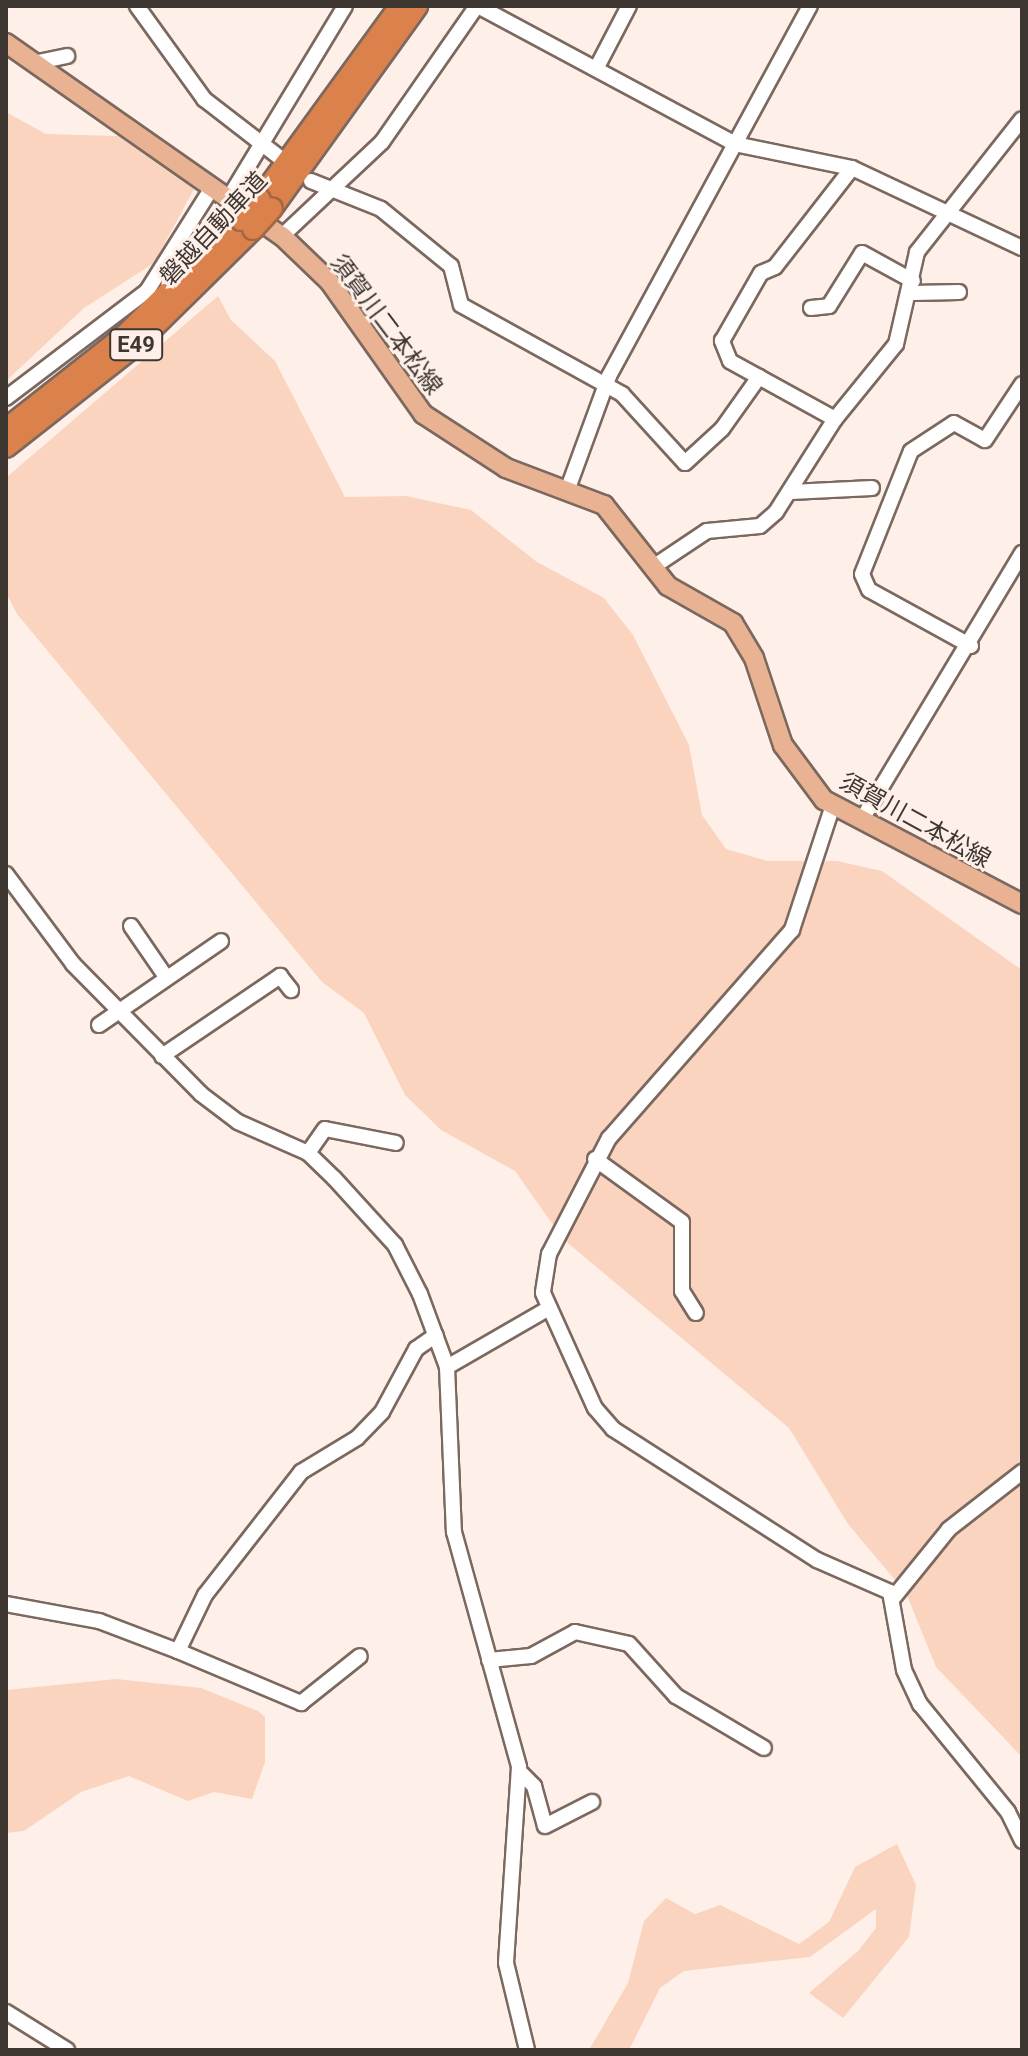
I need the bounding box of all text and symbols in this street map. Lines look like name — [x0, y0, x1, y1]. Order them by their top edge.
street label: 磐越自動車道 — [154, 167, 274, 291]
street label: 須賀川二本松線 — [324, 249, 448, 401]
road number: E49 — [108, 327, 164, 363]
street label: 須賀川二本松線 — [835, 768, 995, 874]

